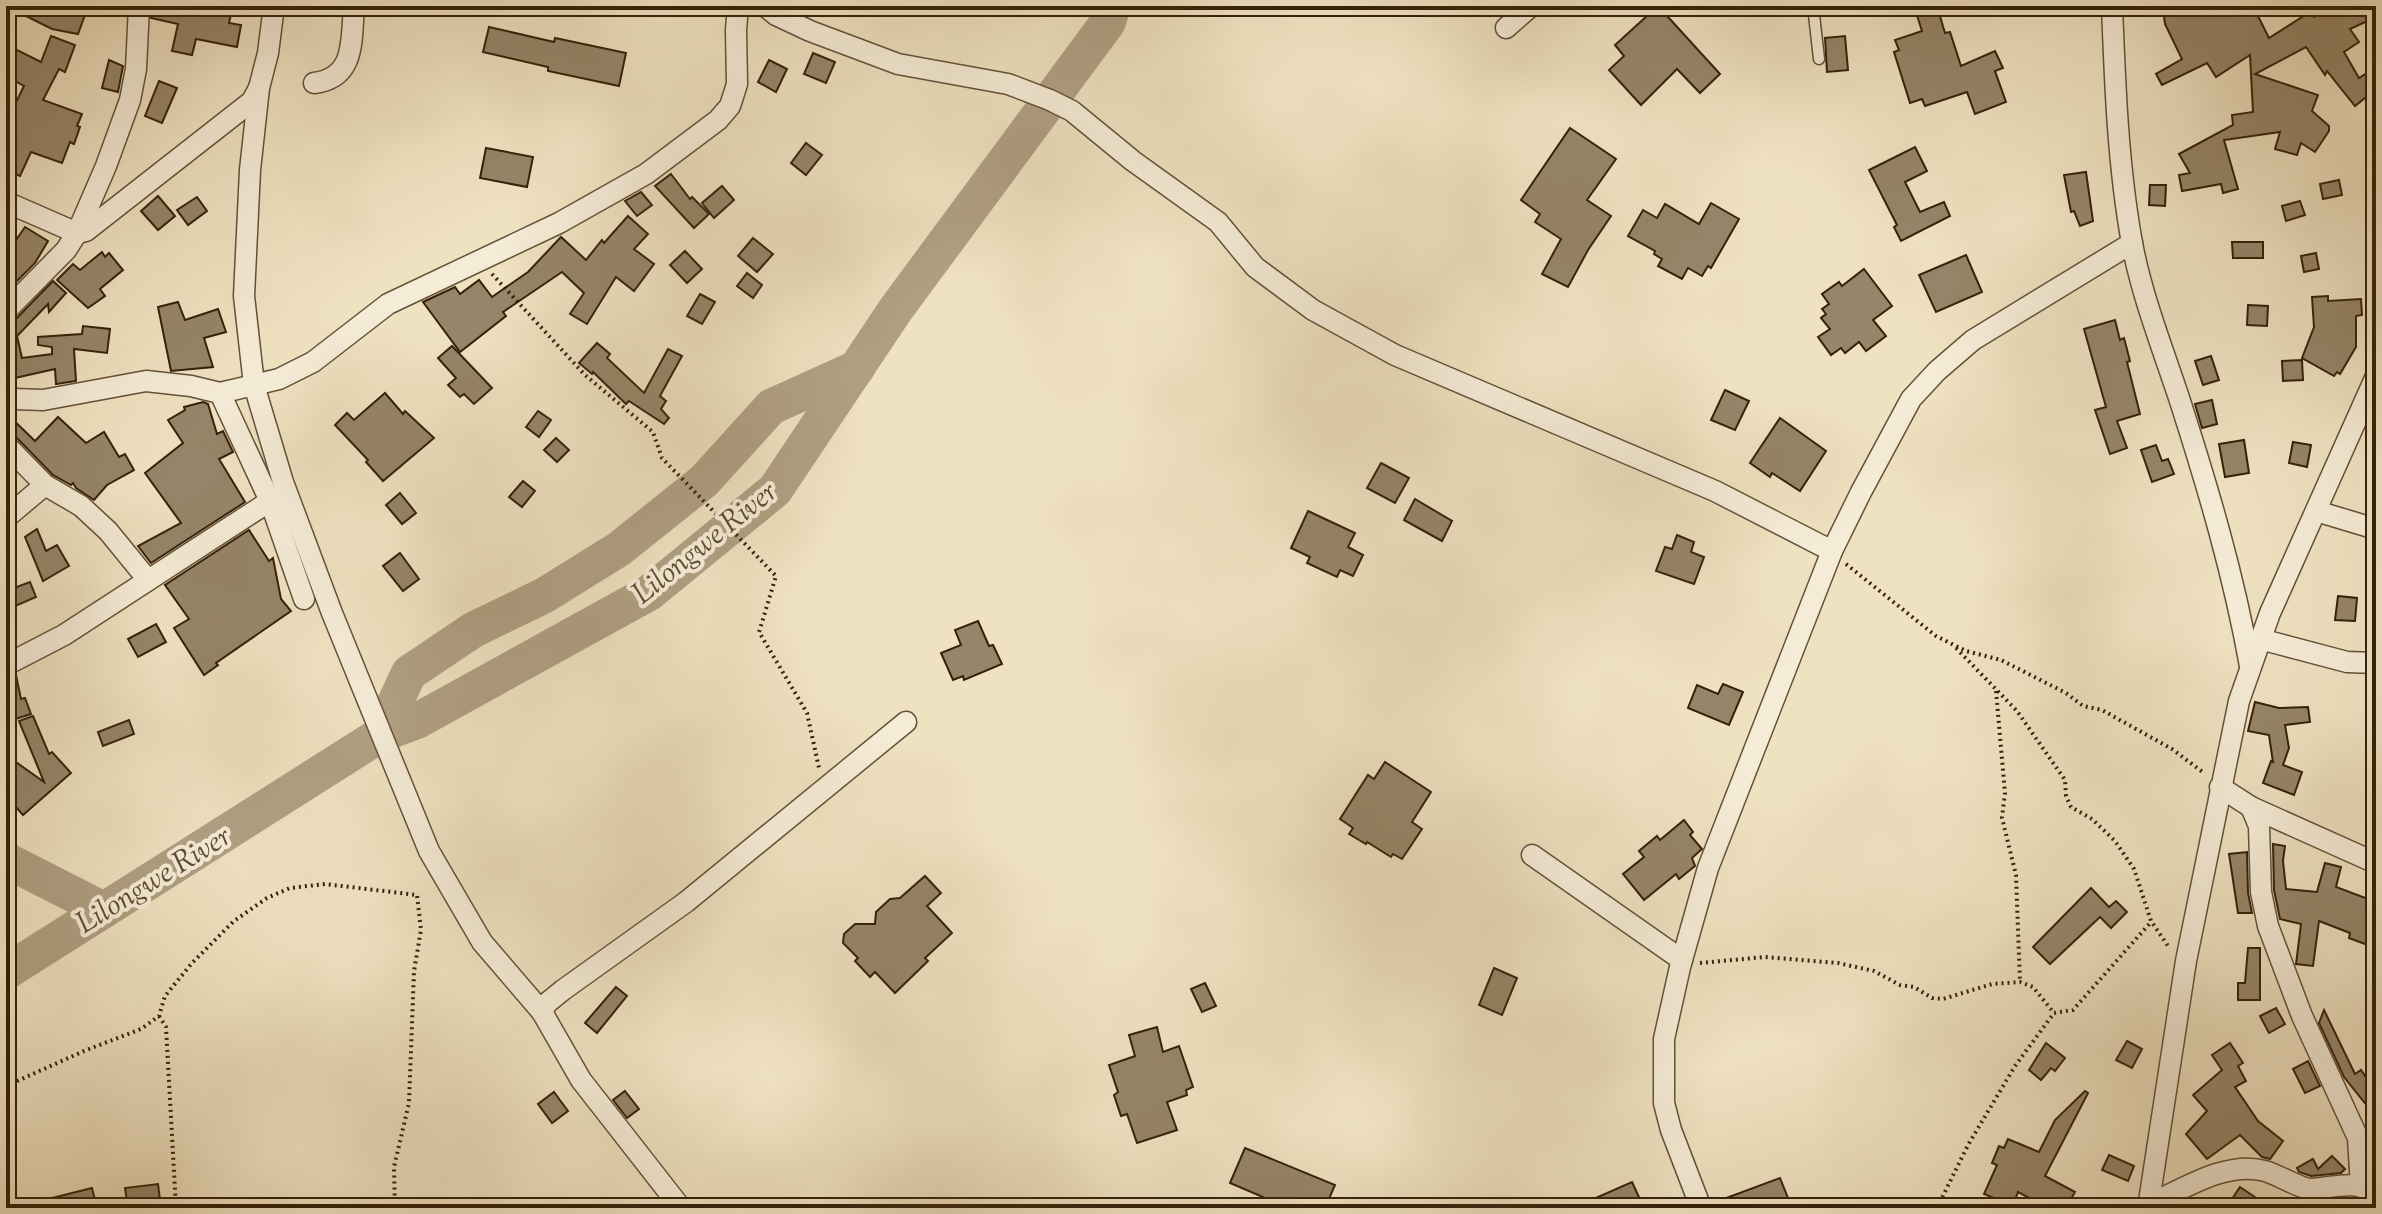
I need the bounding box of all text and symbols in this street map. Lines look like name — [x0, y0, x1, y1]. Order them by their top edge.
water label: Lilongwe River — [624, 472, 788, 616]
water label: Lilongwe River — [68, 816, 241, 946]

